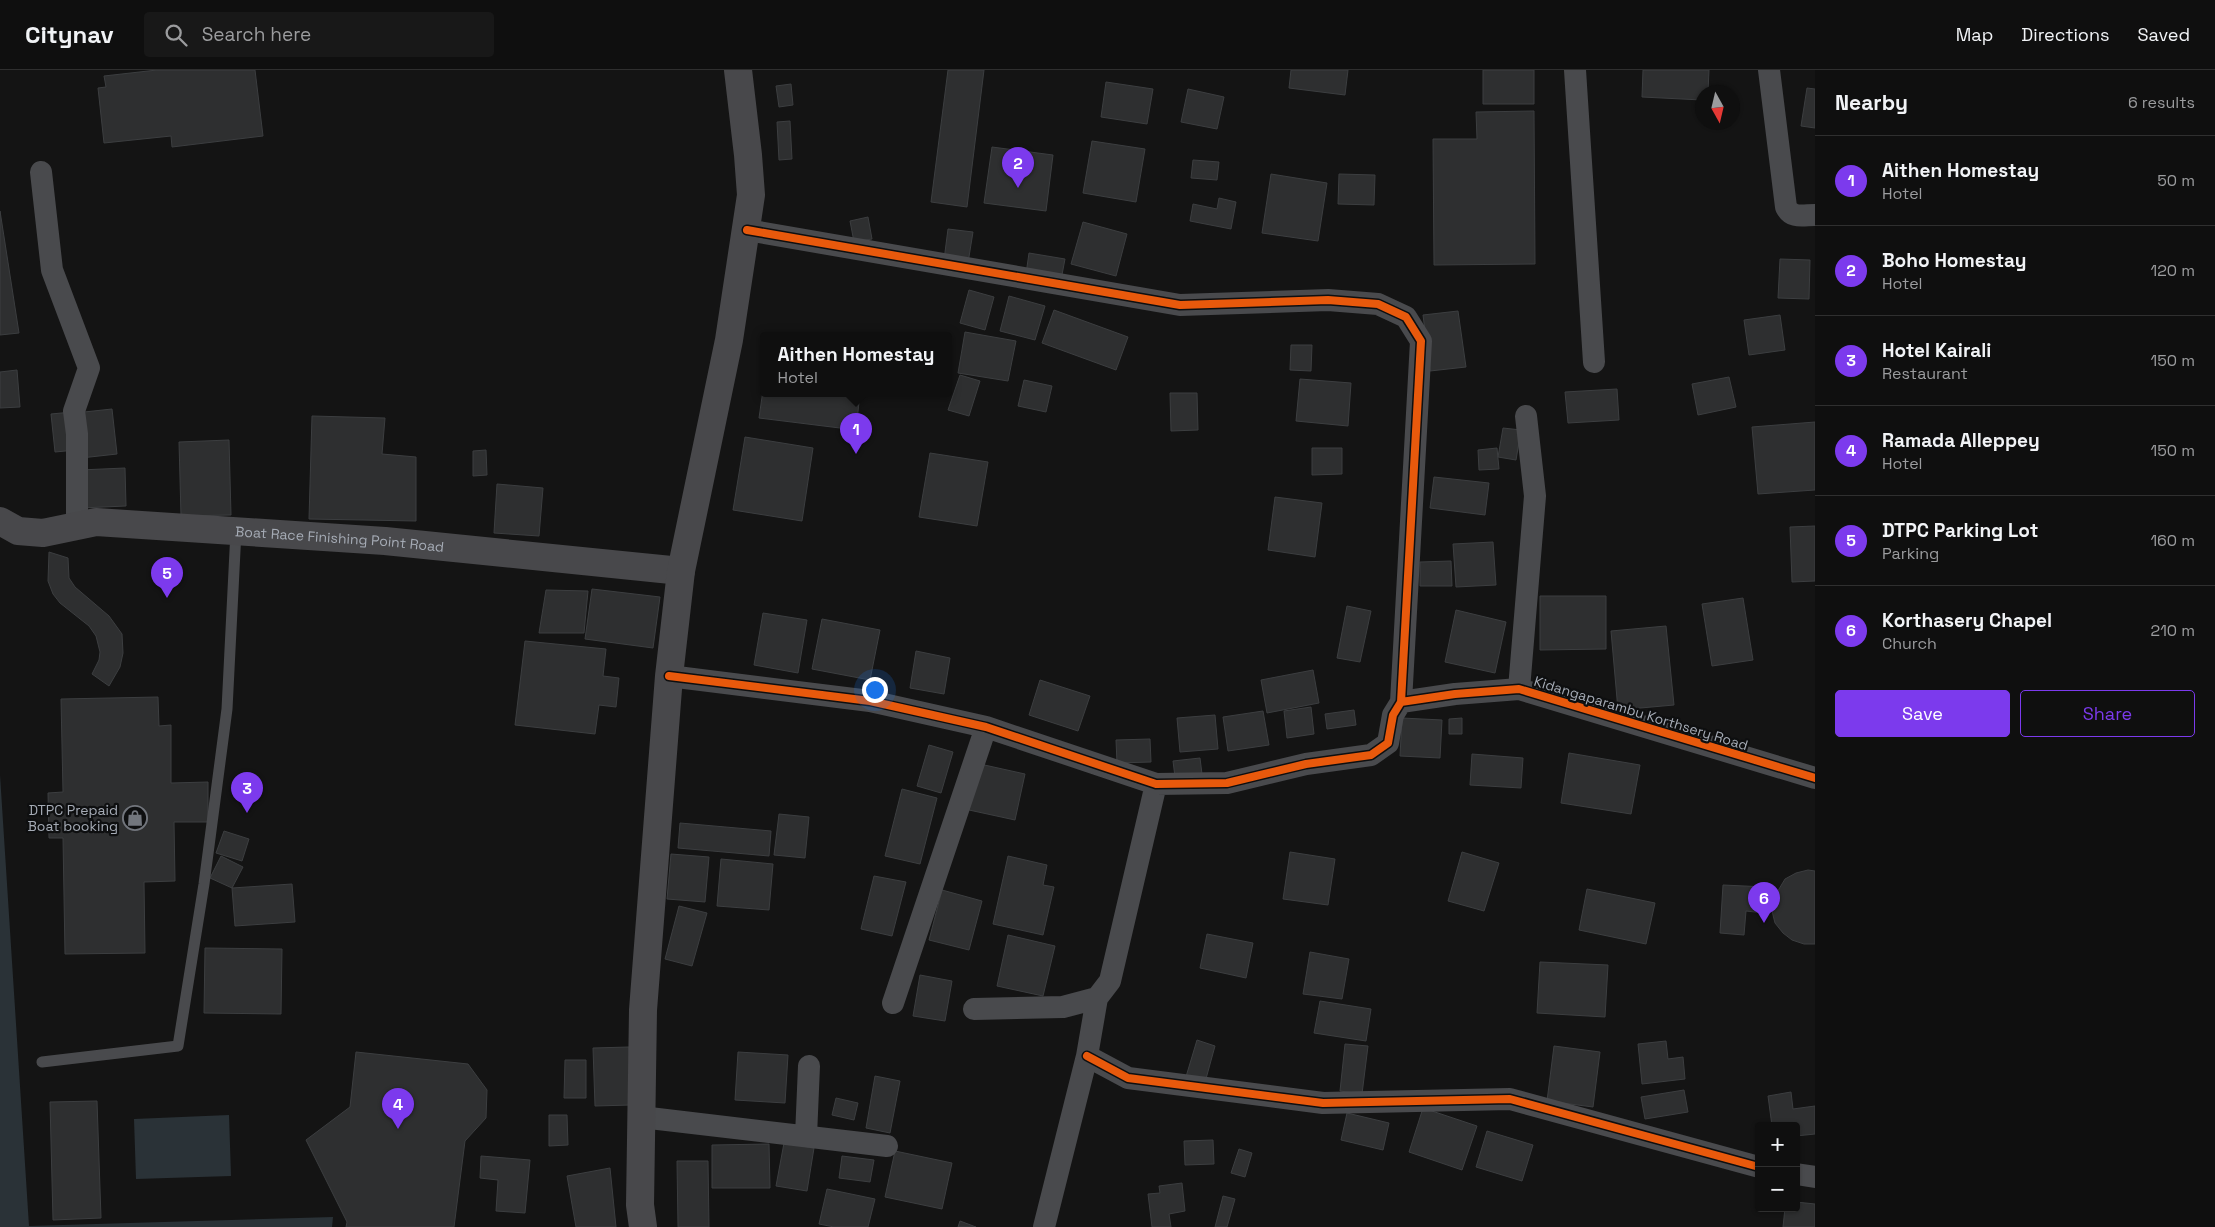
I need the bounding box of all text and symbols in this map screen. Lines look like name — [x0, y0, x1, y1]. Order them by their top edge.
search box — [144, 12, 494, 57]
text: Citynav — [25, 19, 114, 50]
icon: search — [162, 21, 190, 49]
text: Search here — [202, 22, 311, 47]
text: Map — [1956, 23, 1993, 46]
text: Directions — [2021, 23, 2110, 46]
text: Saved — [2138, 23, 2190, 46]
north arrow — [1695, 85, 1740, 130]
text: Nearby — [1835, 89, 1908, 116]
text: 6 results — [2128, 92, 2195, 113]
pin: 2 — [1002, 147, 1034, 188]
text: Aithen Homestay — [1882, 158, 2039, 183]
text: 1 — [1847, 170, 1855, 191]
text: 50 m — [2157, 170, 2195, 191]
text: Hotel — [1882, 183, 1923, 204]
text: Boho Homestay — [1882, 248, 2027, 273]
text: 2 — [1846, 260, 1856, 281]
text: 120 m — [2151, 260, 2195, 281]
text: Hotel — [1882, 273, 1923, 294]
popup — [760, 332, 952, 397]
text: Hotel Kairali — [1882, 338, 1991, 363]
text: Aithen Homestay — [777, 342, 935, 367]
text: 3 — [1846, 350, 1856, 371]
text: 150 m — [2151, 350, 2195, 371]
text: Restaurant — [1882, 363, 1968, 384]
text: Hotel — [777, 367, 818, 388]
pin: 1 — [840, 413, 872, 454]
text: Ramada Alleppey — [1882, 428, 2040, 453]
text: 4 — [1846, 440, 1856, 461]
text: 150 m — [2151, 440, 2195, 461]
text: Hotel — [1882, 453, 1923, 474]
text: DTPC Parking Lot — [1882, 518, 2038, 543]
street label: Boat Race Finishing Point Road — [235, 522, 445, 556]
text: 5 — [1846, 530, 1856, 551]
text: 160 m — [2150, 530, 2195, 551]
text: Parking — [1882, 543, 1939, 564]
pin: 5 — [151, 557, 183, 598]
text: Korthasery Chapel — [1882, 608, 2052, 633]
text: 6 — [1846, 620, 1856, 641]
text: 210 m — [2151, 620, 2195, 641]
text: Church — [1882, 633, 1937, 654]
street label: Kidangaparambu Korthsery Road — [1532, 672, 1750, 754]
your location — [862, 677, 888, 703]
button: Save — [1835, 690, 2010, 737]
button: Share — [2020, 690, 2195, 737]
pin: 3 — [231, 772, 263, 813]
place label: DTPC Prepaid Boat booking — [28, 801, 118, 835]
shop icon: DTPC Prepaid Boat booking — [122, 805, 148, 831]
pin: 6 — [1748, 882, 1780, 923]
pin: 4 — [382, 1088, 414, 1129]
map controls — [1755, 1122, 1800, 1212]
button: + — [1755, 1122, 1800, 1167]
button: − — [1755, 1167, 1800, 1212]

